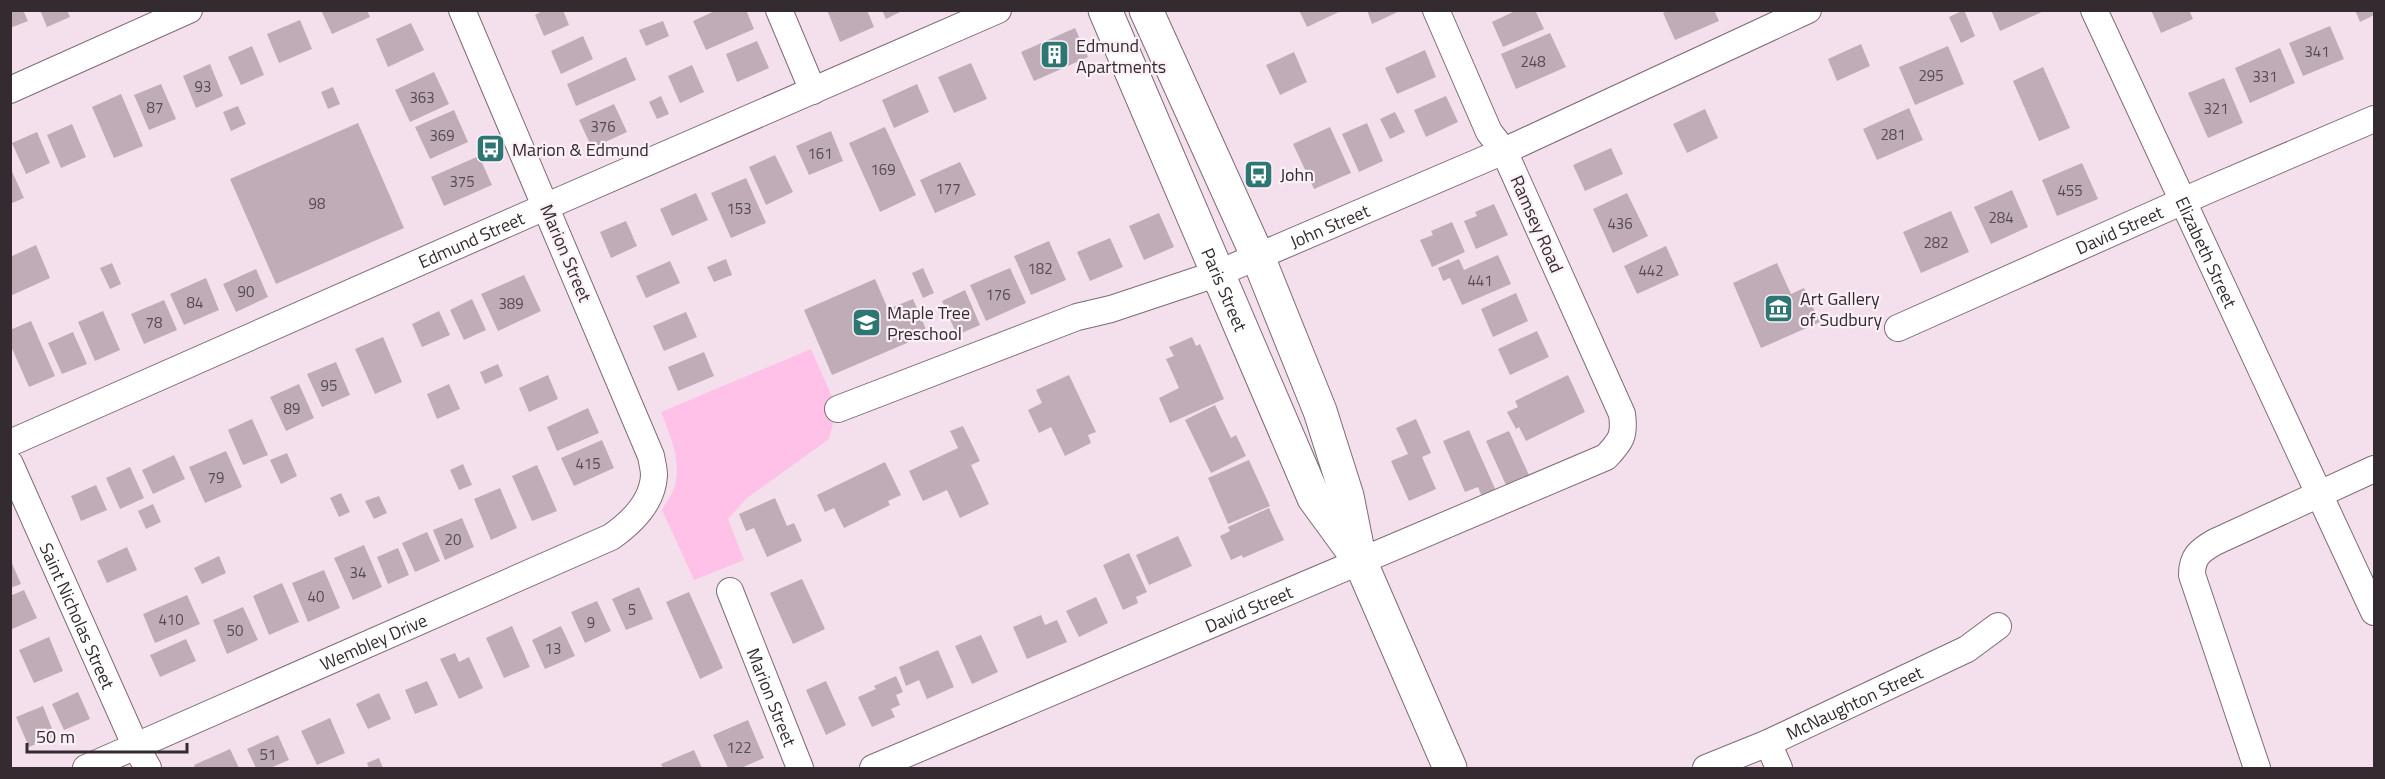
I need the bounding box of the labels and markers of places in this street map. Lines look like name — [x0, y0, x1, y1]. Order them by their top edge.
place label: Edmund Apartments — [1076, 32, 1166, 80]
building icon: Edmund Apartments — [1039, 39, 1071, 71]
bus stop icon: Marion & Edmund — [475, 133, 507, 165]
place label: Marion & Edmund — [512, 136, 649, 163]
bus stop icon: John — [1243, 158, 1275, 190]
place label: John — [1280, 161, 1314, 188]
place label: Art Gallery of Sudbury — [1800, 285, 1883, 333]
museum icon: Art Gallery of Sudbury — [1763, 292, 1795, 324]
place label: Maple Tree Preschool — [887, 299, 970, 347]
school or university icon: Maple Tree Preschool — [850, 306, 882, 338]

